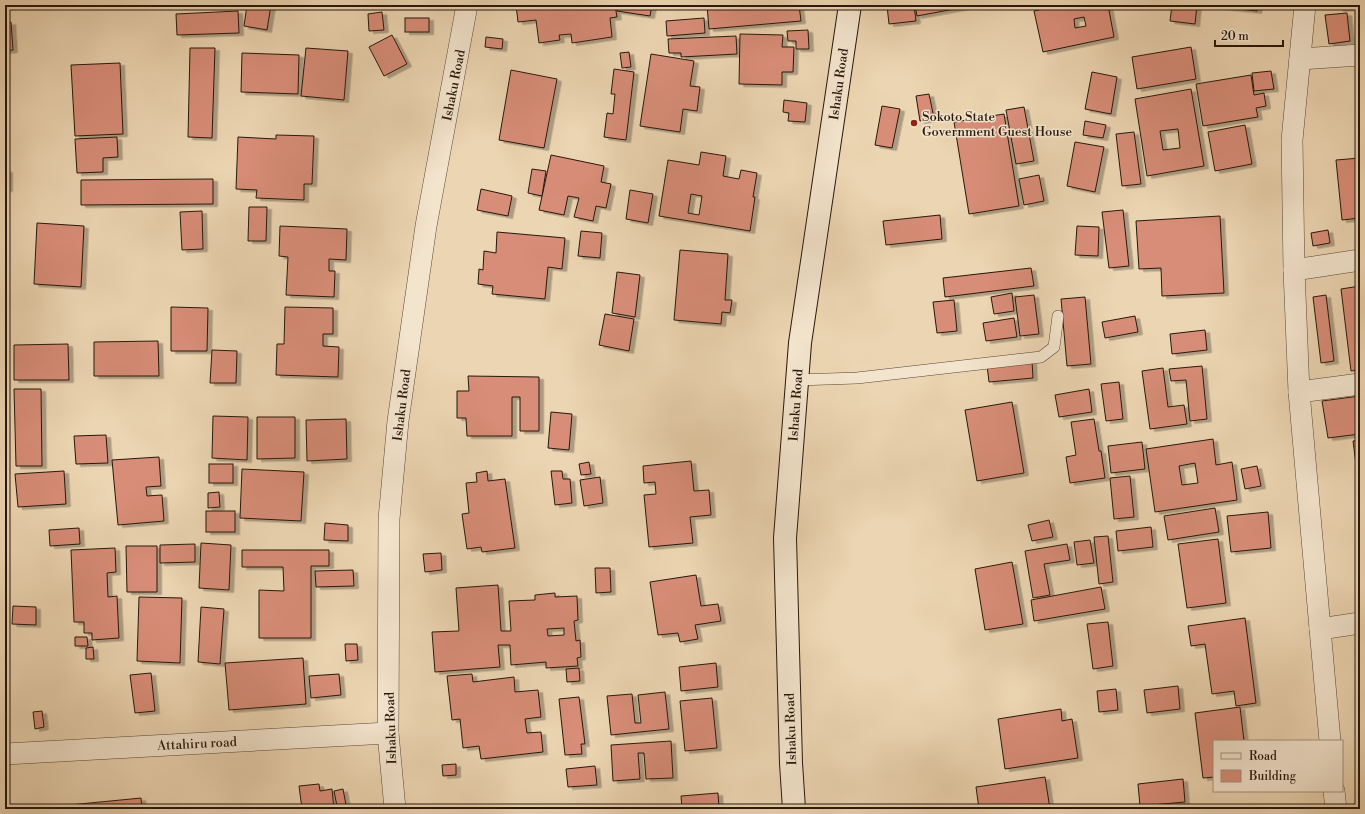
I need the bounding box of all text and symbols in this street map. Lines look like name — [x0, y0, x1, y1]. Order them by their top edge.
scale bar — [1215, 22, 1283, 48]
text: 20 m — [1221, 29, 1249, 44]
street label: Ishaku Road — [826, 47, 852, 121]
street label: Ishaku Road — [439, 48, 469, 122]
place label: Sokoto State Government Guest House — [922, 109, 1072, 140]
marker: Sokoto State Government Guest House — [909, 118, 919, 128]
street label: Ishaku Road — [390, 368, 414, 442]
street label: Ishaku Road — [785, 368, 807, 442]
street label: Ishaku Road — [382, 691, 400, 764]
street label: Ishaku Road — [782, 692, 800, 765]
street label: Attahiru road — [156, 734, 238, 754]
legend — [1213, 740, 1343, 792]
text: Road — [1249, 749, 1277, 764]
text: Building — [1248, 769, 1297, 784]

